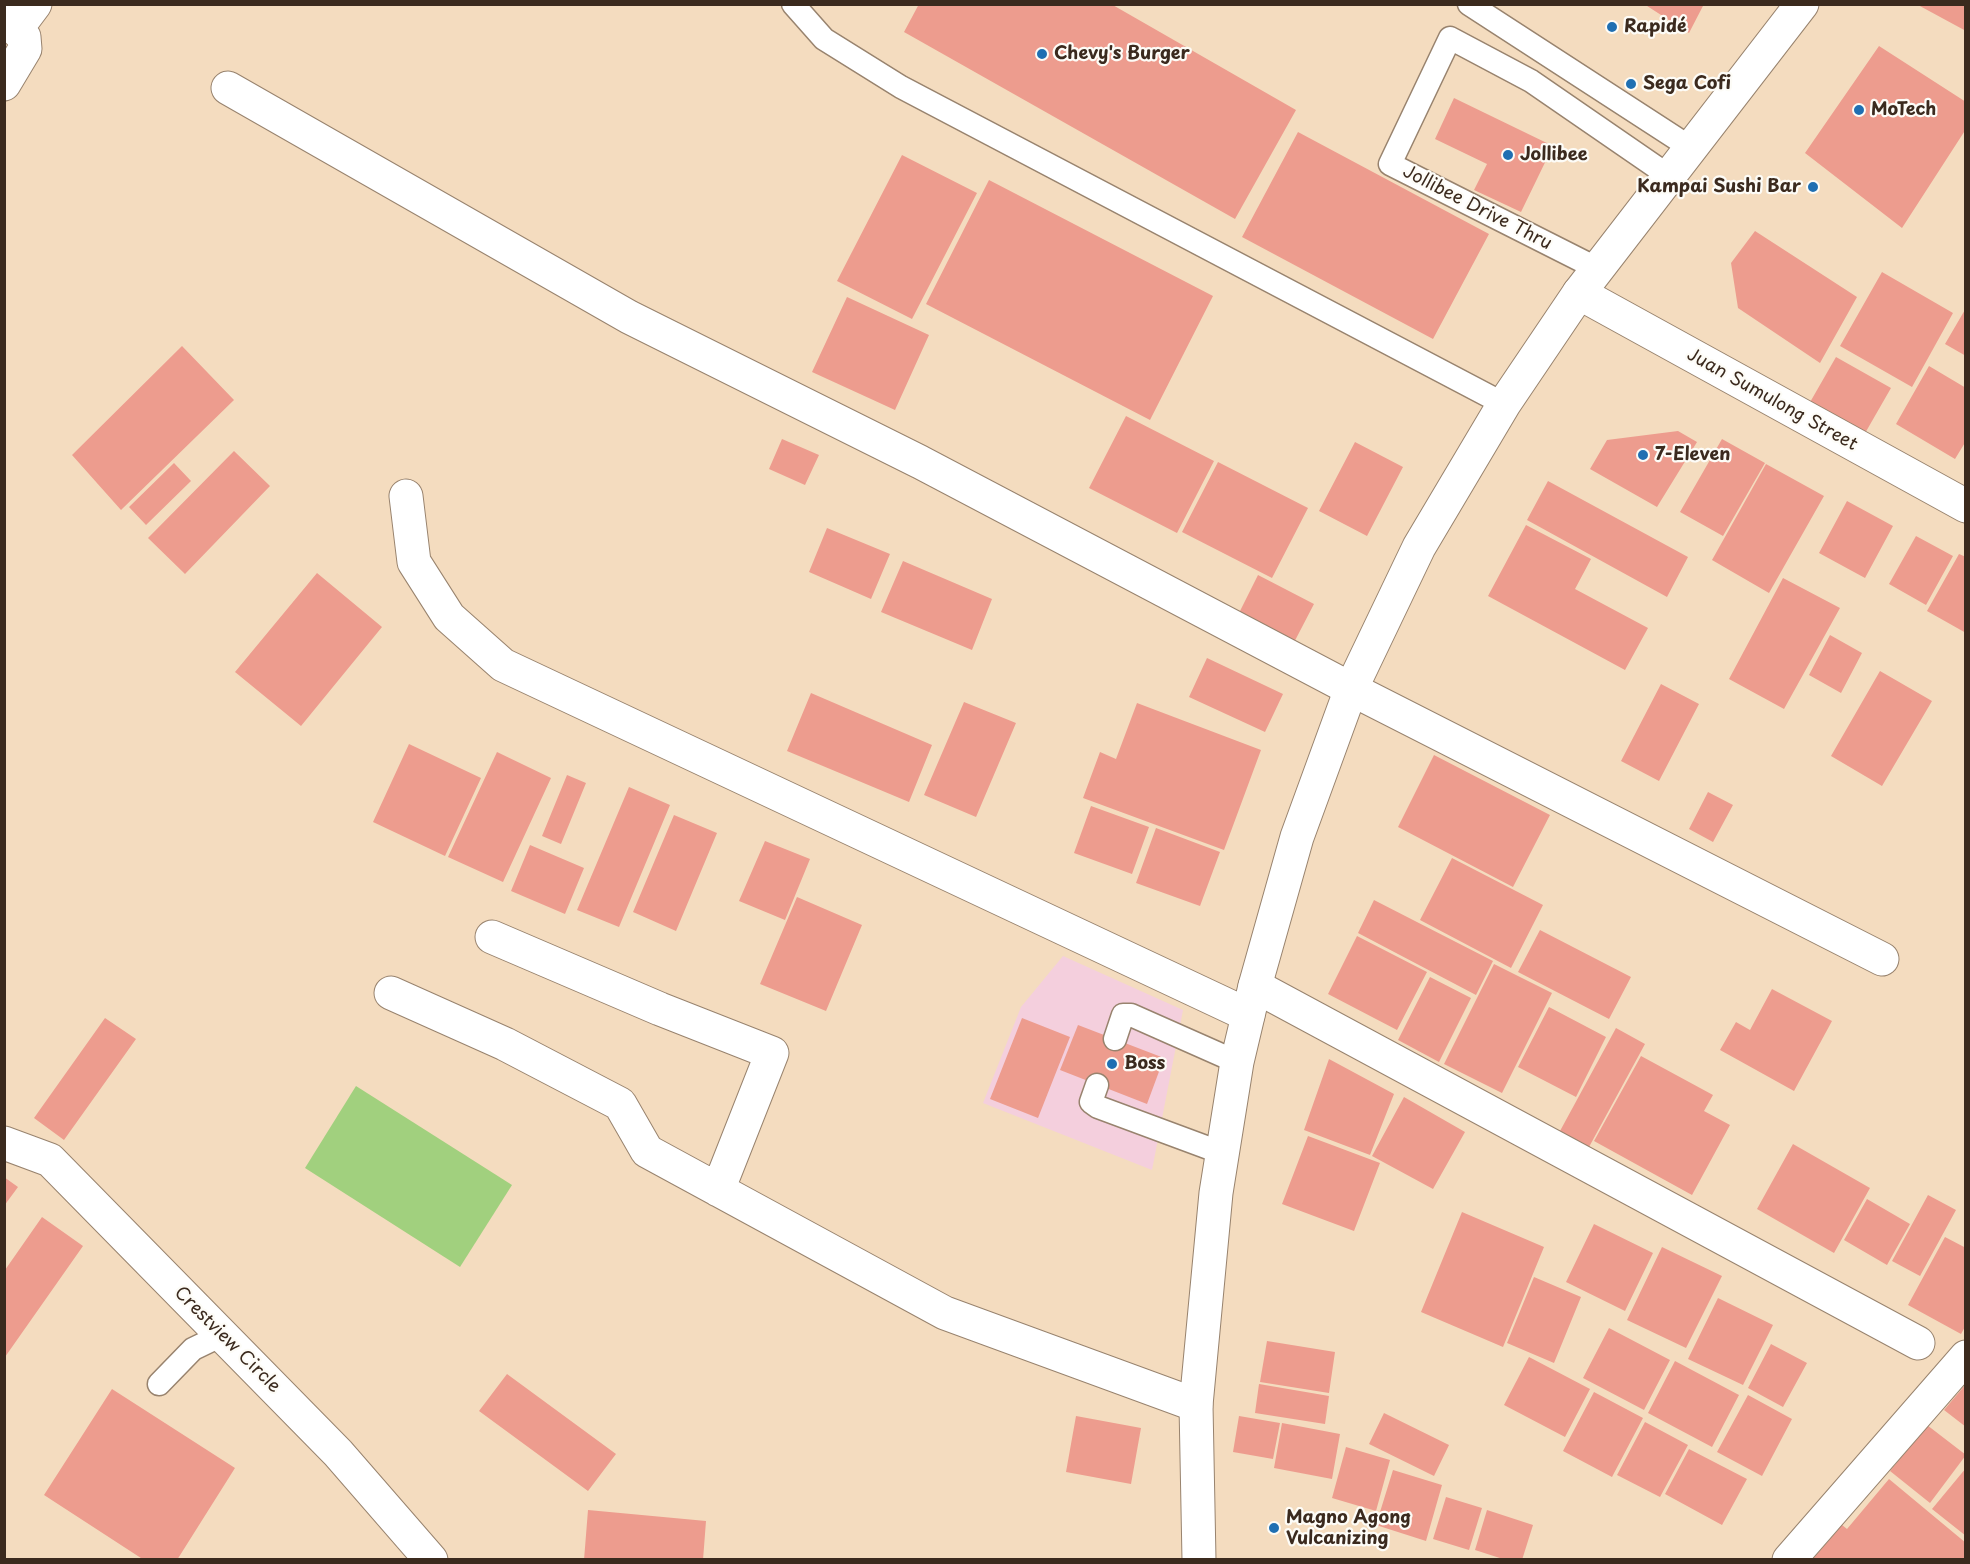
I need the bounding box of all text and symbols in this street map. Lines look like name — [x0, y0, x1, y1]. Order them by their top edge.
place label: Rapidé — [1624, 16, 1687, 38]
marker: Rapidé — [1605, 20, 1619, 34]
place label: Chevy's Burger — [1054, 43, 1190, 65]
marker: Chevy's Burger — [1035, 47, 1049, 61]
place label: Sega Cofi — [1643, 73, 1731, 95]
marker: Sega Cofi — [1624, 77, 1638, 91]
place label: MoTech — [1871, 99, 1936, 121]
marker: MoTech — [1852, 103, 1866, 117]
place label: Jollibee — [1520, 144, 1588, 166]
marker: Jollibee — [1501, 148, 1515, 162]
street label: Jollibee Drive Thru — [1399, 161, 1555, 255]
place label: Kampai Sushi Bar — [1637, 176, 1801, 198]
marker: Kampai Sushi Bar — [1806, 180, 1820, 194]
street label: Juan Sumulong Street — [1683, 344, 1861, 456]
place label: 7-Eleven — [1655, 444, 1730, 466]
marker: 7-Eleven — [1636, 448, 1650, 462]
place label: Boss — [1124, 1053, 1165, 1075]
marker: Boss — [1105, 1057, 1119, 1071]
street label: Crestview Circle — [169, 1282, 285, 1398]
place label: Magno Agong Vulcanizing — [1286, 1507, 1411, 1550]
marker: Magno Agong Vulcanizing — [1267, 1521, 1281, 1535]

